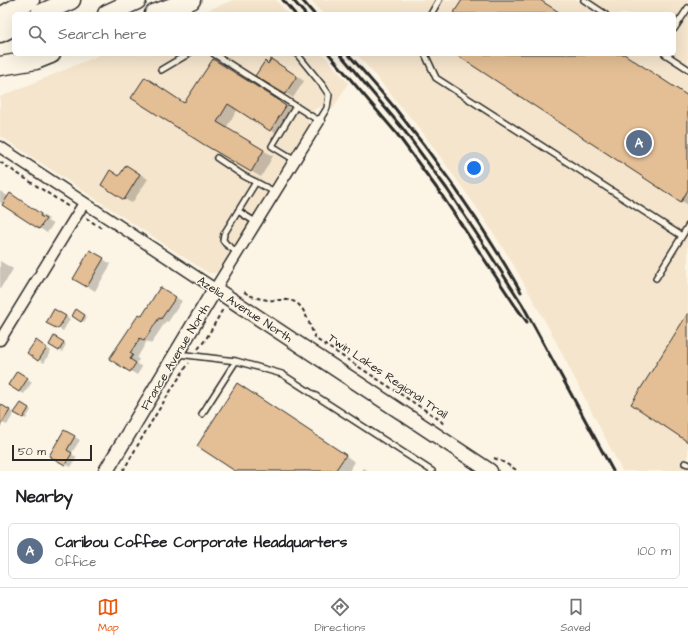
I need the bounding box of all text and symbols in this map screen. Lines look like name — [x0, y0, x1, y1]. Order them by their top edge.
search box — [12, 12, 676, 56]
icon: search — [26, 23, 48, 45]
text: Search here — [58, 24, 147, 45]
pin: A — [626, 128, 652, 158]
your location — [464, 158, 484, 178]
street label: Azelia Avenue North — [194, 272, 296, 347]
street label: France Avenue North — [137, 301, 214, 414]
street label: Twin Lakes Regional Trail — [324, 330, 451, 424]
scale bar — [12, 443, 92, 462]
text: 50 m — [18, 444, 46, 459]
text: Nearby — [16, 485, 73, 509]
text: Caribou Coffee Corporate Headquarters — [55, 532, 347, 553]
text: A — [26, 542, 34, 560]
text: 100 m — [638, 542, 671, 560]
text: Office — [55, 553, 96, 571]
tab: Map — [97, 596, 119, 635]
tab: Directions — [314, 596, 366, 635]
tab: Saved — [561, 596, 591, 635]

